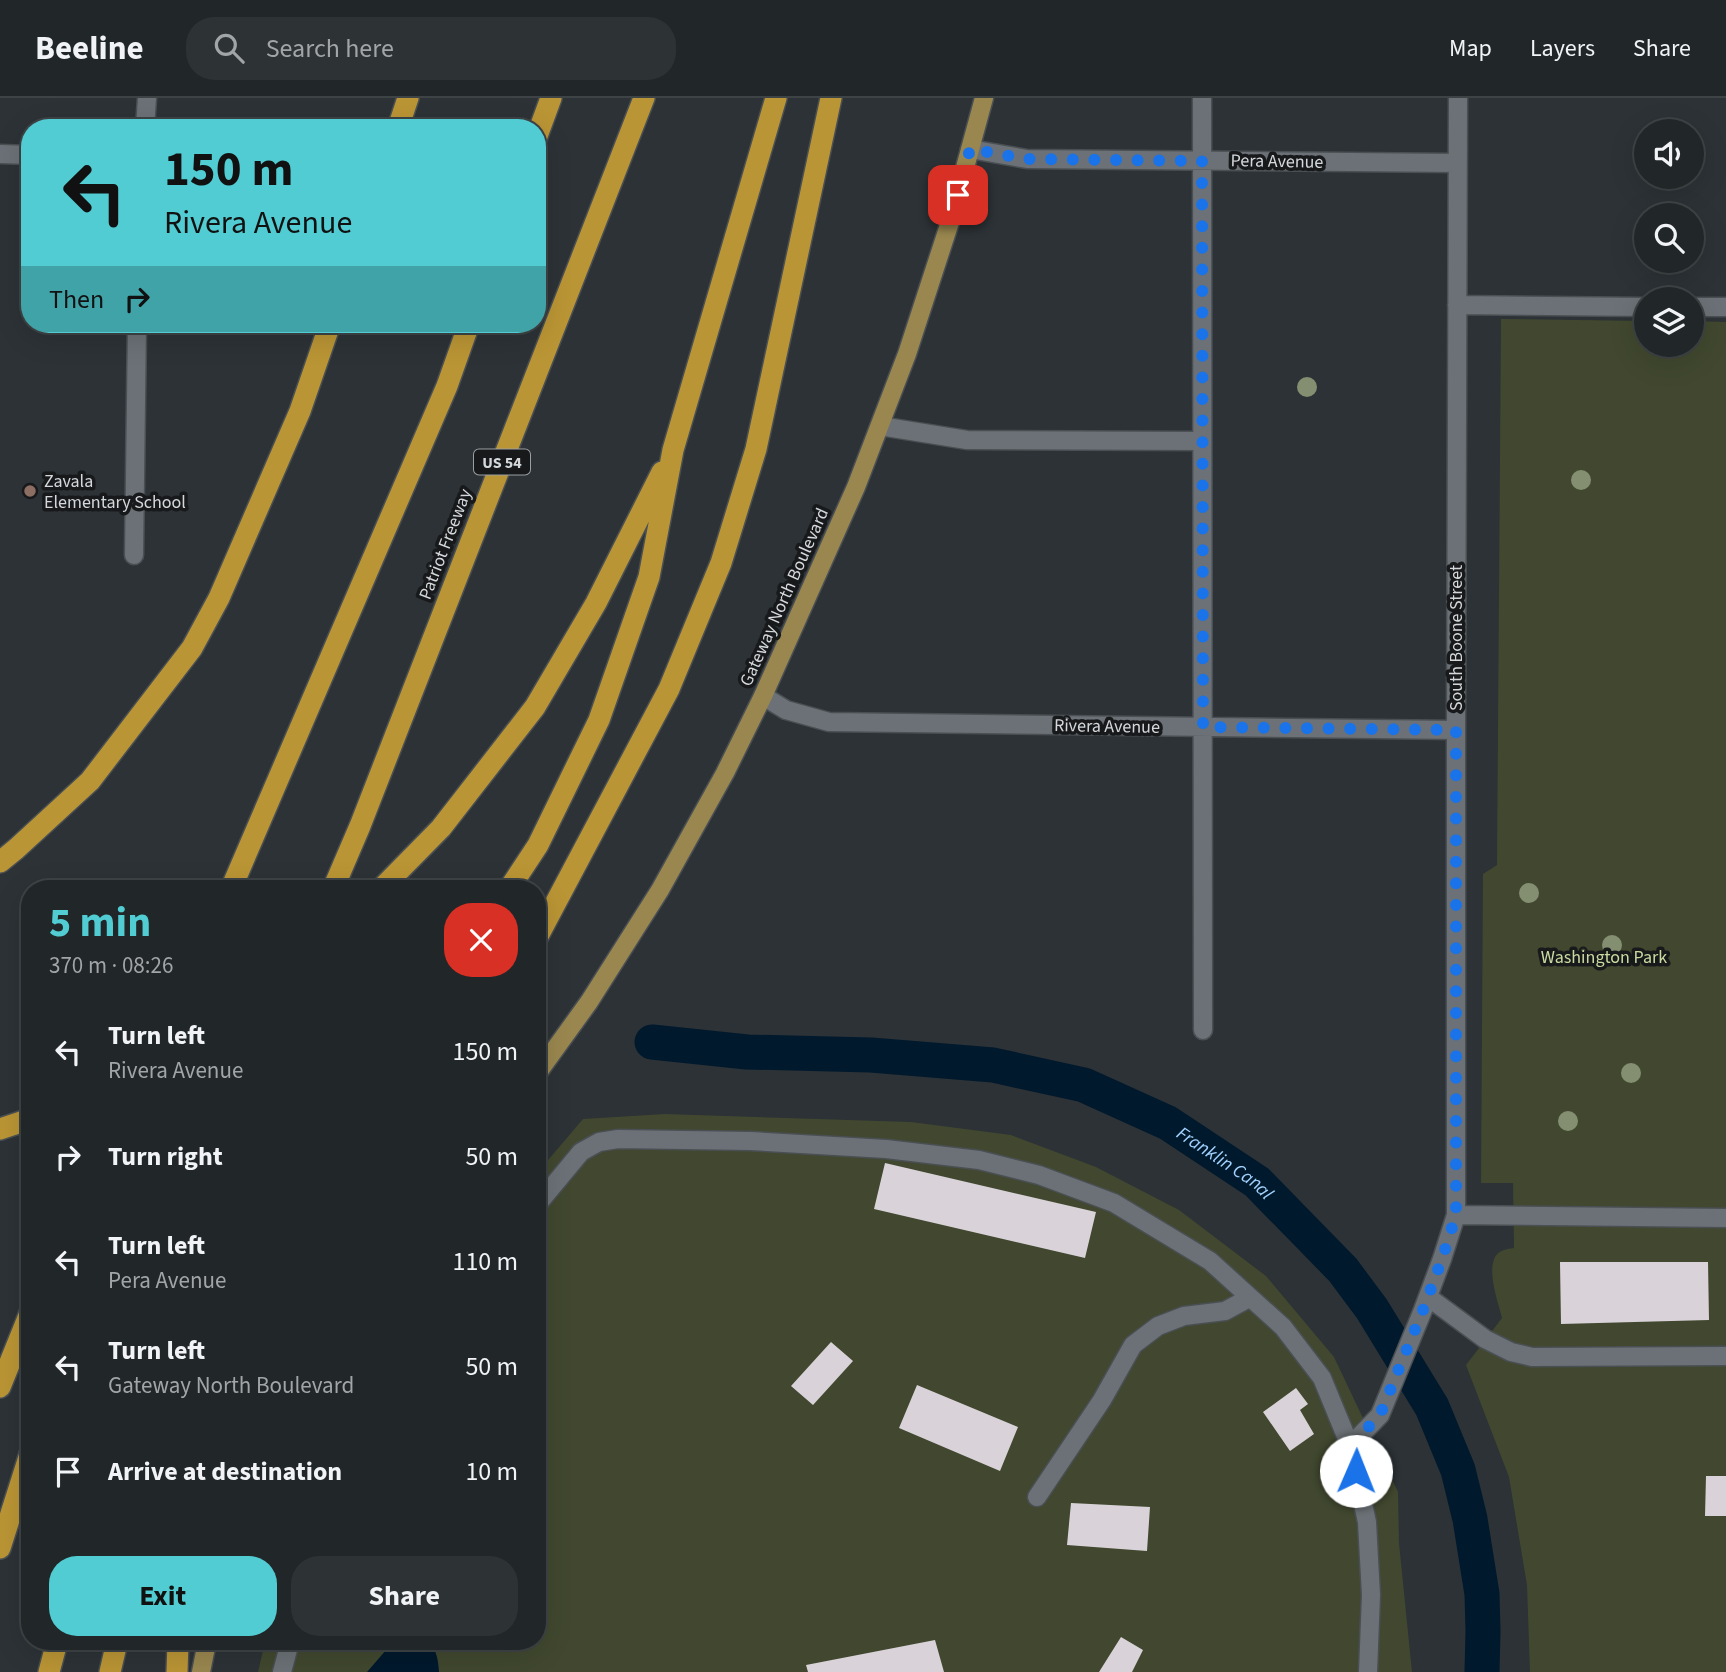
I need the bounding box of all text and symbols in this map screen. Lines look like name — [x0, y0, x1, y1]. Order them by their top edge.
search box — [186, 17, 676, 80]
text: Beeline — [35, 25, 144, 72]
icon: search — [210, 29, 248, 67]
text: Search here — [266, 30, 394, 67]
text: Map — [1449, 31, 1492, 66]
text: Layers — [1530, 31, 1595, 66]
text: Share — [1633, 31, 1691, 66]
map controls — [1634, 119, 1704, 357]
button: sound — [1634, 119, 1704, 189]
text: 150 m — [164, 135, 293, 205]
icon: left — [49, 147, 140, 238]
street label: Pera Avenue — [1230, 148, 1324, 175]
pin — [928, 165, 988, 225]
icon: arrive — [939, 176, 977, 214]
text: Rivera Avenue — [164, 200, 352, 246]
button: search — [1634, 203, 1704, 273]
icon: right — [118, 280, 156, 318]
text: Then — [49, 281, 104, 318]
button: layers — [1634, 287, 1704, 357]
road number: US 54 — [474, 450, 530, 474]
place label: Zavala Elementary School — [44, 469, 186, 515]
marker: Zavala Elementary School — [22, 483, 38, 499]
street label: Patriot Freeway — [413, 485, 478, 603]
street label: Gateway North Boulevard — [734, 504, 835, 690]
street label: South Boone Street — [1444, 565, 1469, 711]
street label: Rivera Avenue — [1054, 713, 1160, 740]
text: 5 min — [49, 893, 151, 953]
button: close — [444, 903, 518, 977]
park label: Washington Park — [1541, 945, 1667, 970]
text: 370 m · 08:26 — [49, 949, 173, 982]
text: Turn left — [108, 1017, 205, 1054]
icon: left — [49, 1033, 87, 1071]
text: 150 m — [452, 1033, 518, 1070]
text: Rivera Avenue — [108, 1054, 243, 1087]
water label: Franklin Canal — [1171, 1120, 1279, 1206]
icon: right — [49, 1138, 87, 1176]
text: Turn right — [108, 1138, 223, 1175]
text: 50 m — [465, 1138, 518, 1175]
text: Turn left — [108, 1227, 205, 1264]
icon: left — [49, 1243, 87, 1281]
text: 110 m — [452, 1243, 518, 1280]
text: Pera Avenue — [108, 1264, 226, 1297]
text: Turn left — [108, 1332, 205, 1369]
icon: left — [49, 1348, 87, 1386]
text: 50 m — [465, 1348, 518, 1385]
text: Gateway North Boulevard — [108, 1369, 354, 1402]
position arrow — [1319, 1434, 1393, 1508]
icon: arrive — [49, 1453, 87, 1491]
text: Arrive at destination — [108, 1453, 342, 1490]
text: 10 m — [465, 1453, 518, 1490]
button: Exit — [49, 1556, 277, 1636]
button: Share — [291, 1556, 518, 1636]

